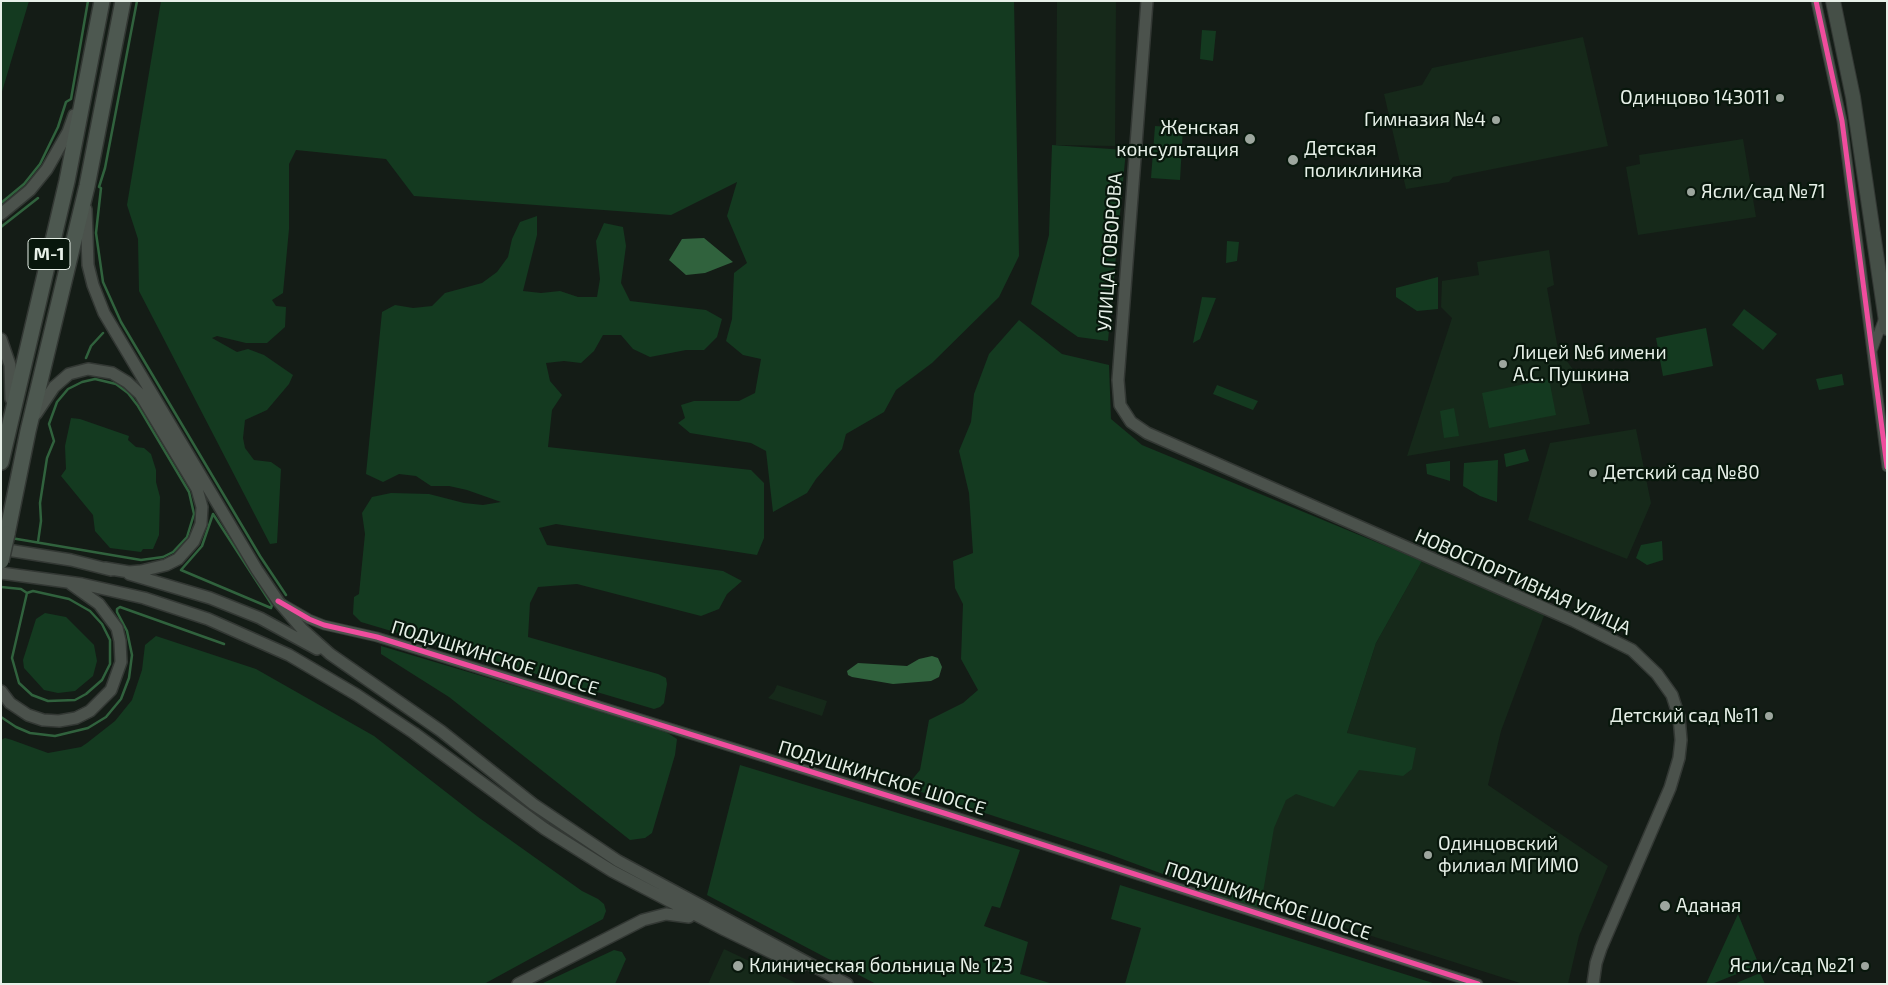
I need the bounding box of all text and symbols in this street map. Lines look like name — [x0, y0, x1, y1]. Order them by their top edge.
place label: Одинцово 143011 — [1620, 87, 1770, 109]
marker: Одинцово 143011 — [1774, 92, 1786, 104]
place label: Гимназия №4 — [1364, 109, 1486, 131]
marker: Гимназия №4 — [1490, 114, 1502, 126]
place label: Женская консультация — [1116, 117, 1239, 161]
marker: Женская консультация — [1243, 132, 1257, 146]
place label: Детская поликлиника — [1304, 138, 1422, 182]
marker: Детская поликлиника — [1286, 153, 1300, 167]
street label: УЛИЦА ГОВОРОВА — [1093, 172, 1127, 332]
place label: Ясли/сад №71 — [1701, 181, 1826, 203]
marker: Ясли/сад №71 — [1685, 186, 1697, 198]
road number: М-1 — [28, 238, 70, 270]
place label: Лицей №6 имени А.С. Пушкина — [1513, 342, 1667, 386]
marker: Лицей №6 имени А.С. Пушкина — [1497, 358, 1509, 370]
place label: Детский сад №80 — [1603, 462, 1760, 484]
marker: Детский сад №80 — [1587, 467, 1599, 479]
street label: НОВОСПОРТИВНАЯ УЛИЦА — [1412, 524, 1634, 640]
street label: ПОДУШКИНСКОЕ ШОССЕ — [388, 616, 602, 700]
place label: Детский сад №11 — [1610, 705, 1759, 727]
marker: Детский сад №11 — [1763, 710, 1775, 722]
street label: ПОДУШКИНСКОЕ ШОССЕ — [775, 736, 989, 820]
place label: Одинцовский филиал МГИМО — [1438, 833, 1579, 877]
marker: Одинцовский филиал МГИМО — [1422, 849, 1434, 861]
street label: ПОДУШКИНСКОЕ ШОССЕ — [1162, 857, 1374, 945]
place label: Аданая — [1676, 895, 1741, 917]
marker: Аданая — [1658, 899, 1672, 913]
place label: Клиническая больница № 123 — [749, 955, 1013, 977]
place label: Ясли/сад №21 — [1729, 955, 1855, 977]
marker: Клиническая больница № 123 — [731, 959, 745, 973]
marker: Ясли/сад №21 — [1859, 960, 1871, 972]

